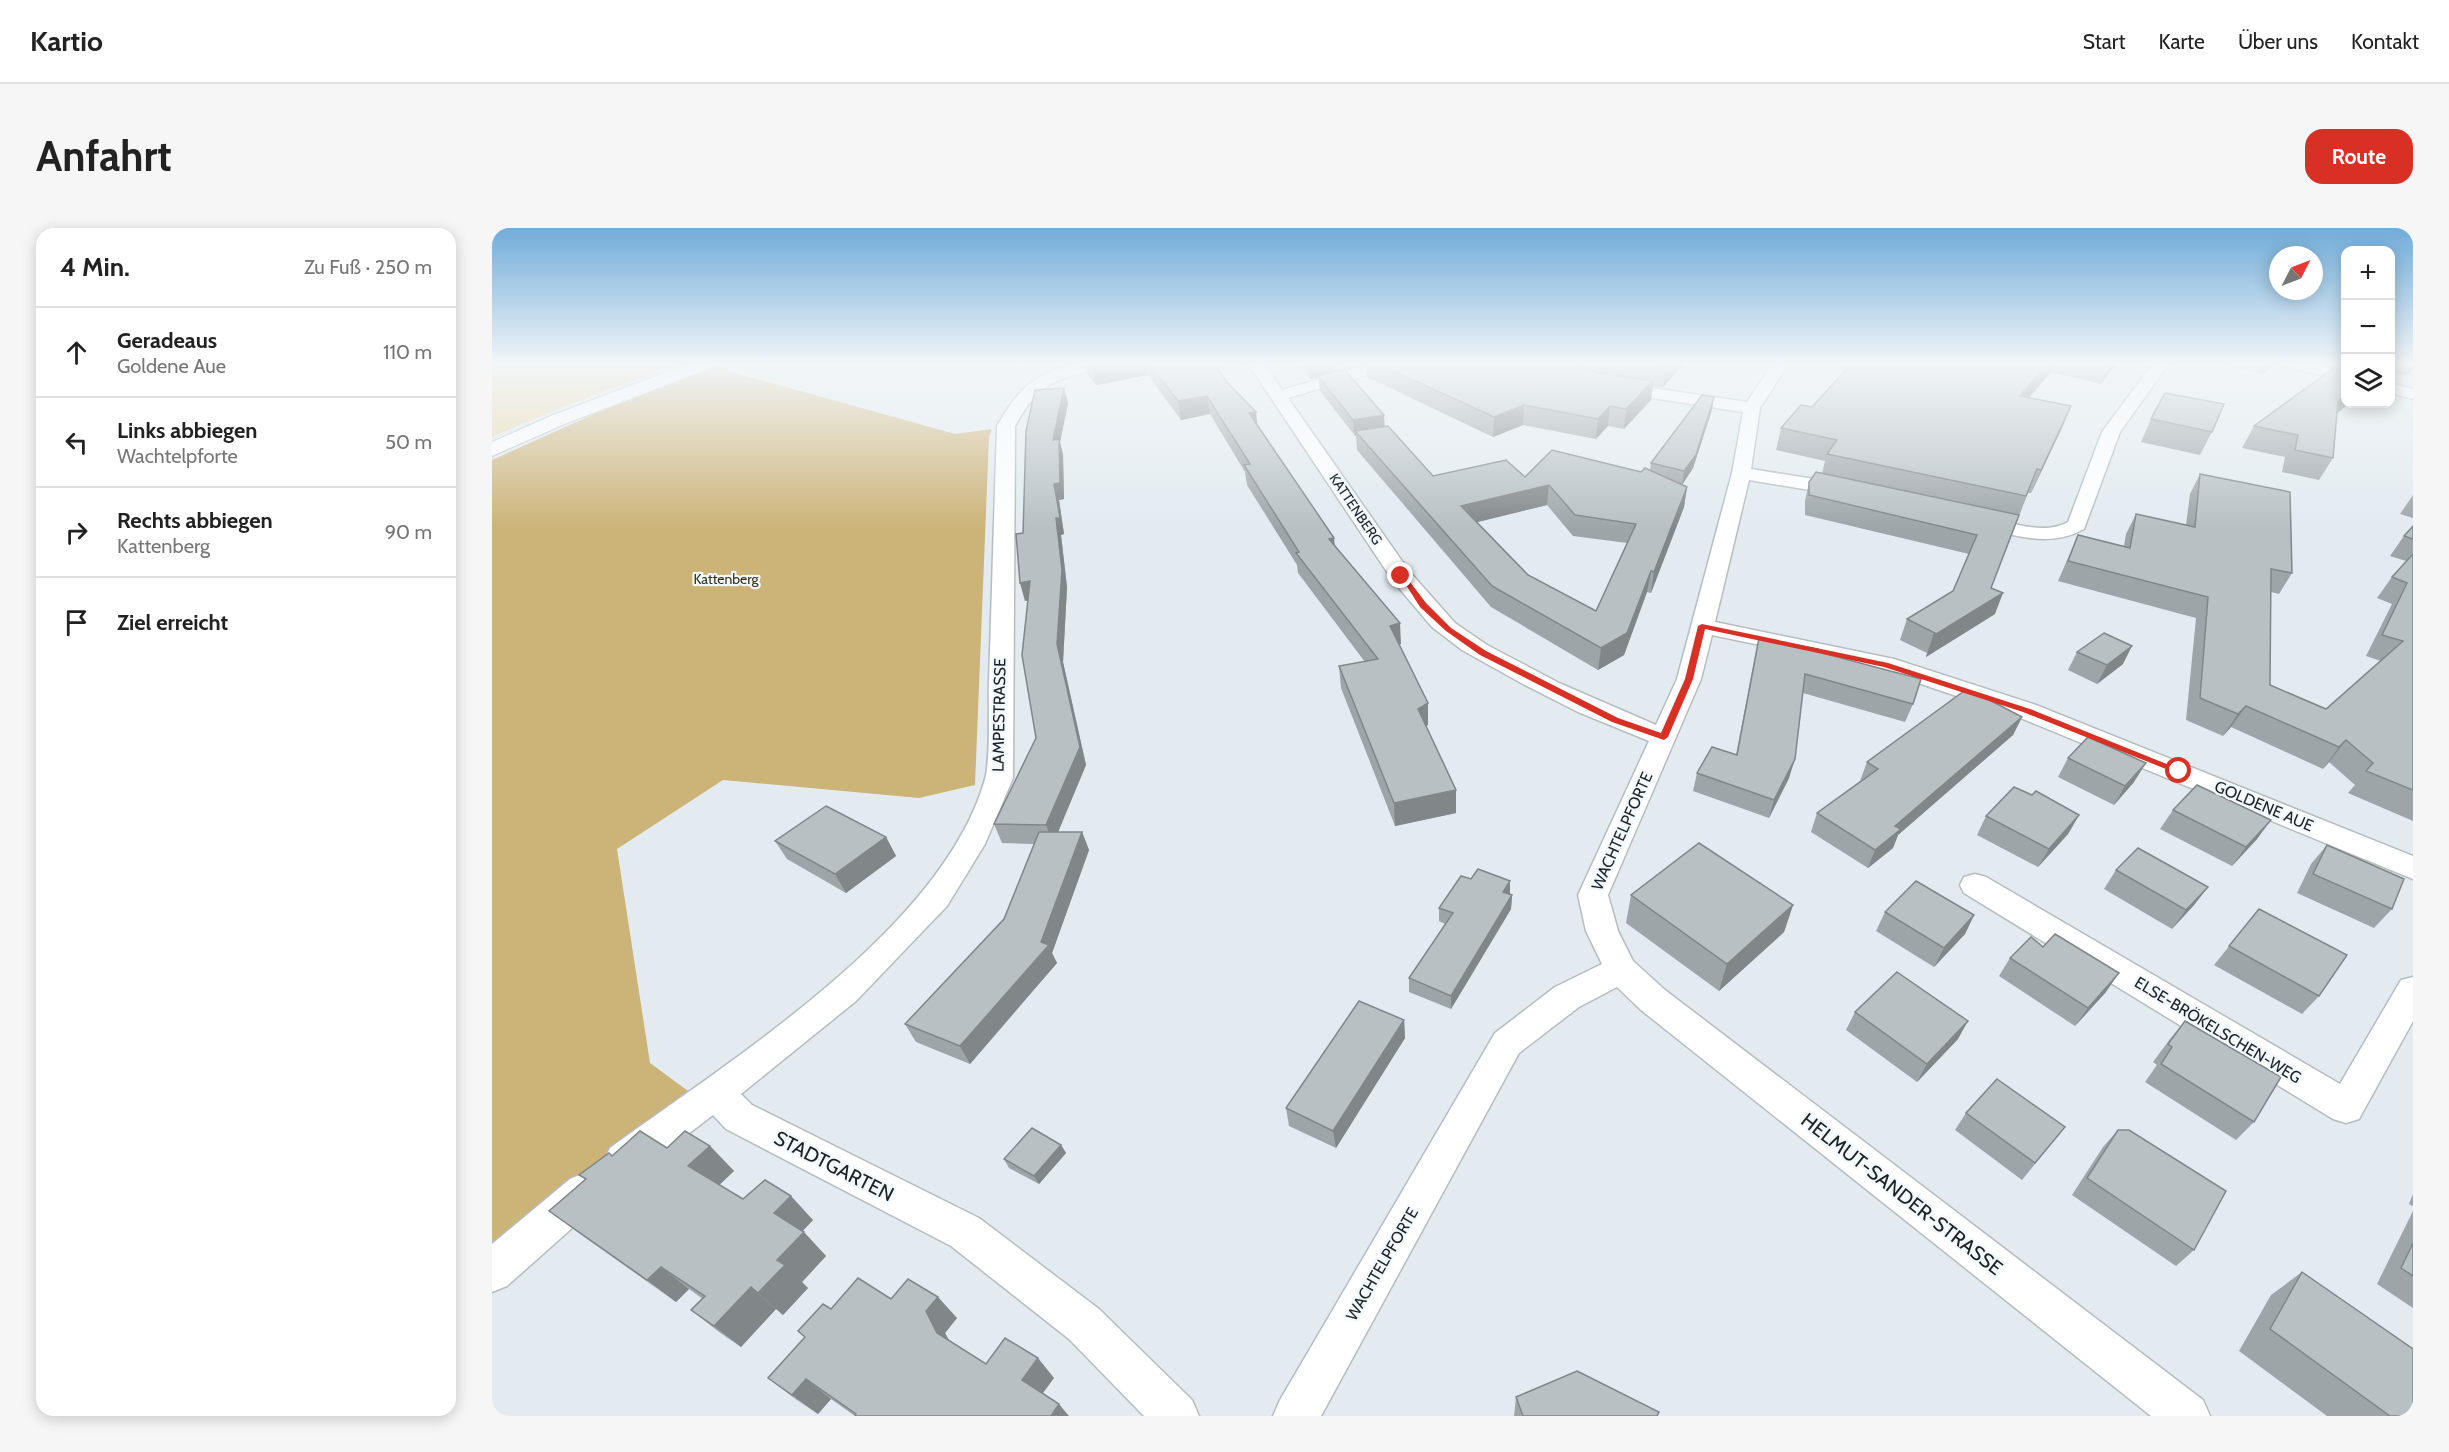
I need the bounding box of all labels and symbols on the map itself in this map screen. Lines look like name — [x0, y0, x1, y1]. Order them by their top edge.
north arrow — [2269, 246, 2323, 300]
street label: KATTENBERG — [1326, 470, 1386, 548]
route end — [1387, 562, 1413, 588]
park label: Kattenberg — [693, 570, 760, 588]
street label: LAMPESTRASSE — [989, 658, 1009, 772]
route start — [2165, 757, 2191, 783]
street label: WACHTELPFORTE — [1587, 769, 1657, 893]
street label: GOLDENE AUE — [2212, 777, 2316, 835]
street label: ELSE-BRÖKELSCHEN-WEG — [2131, 973, 2305, 1087]
street label: HELMUT-SANDER-STRASSE — [1797, 1108, 2007, 1280]
street label: STADTGARTEN — [770, 1126, 898, 1206]
street label: WACHTELPFORTE — [1342, 1204, 1422, 1324]

